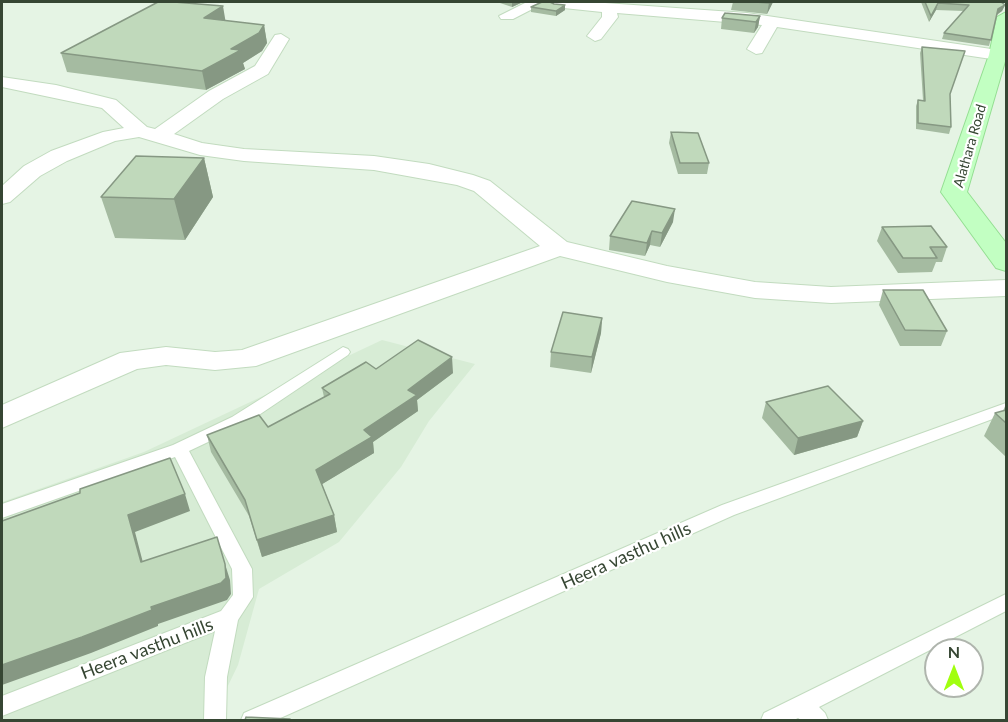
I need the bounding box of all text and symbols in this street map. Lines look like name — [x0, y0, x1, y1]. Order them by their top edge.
street label: Alathara Road — [950, 102, 990, 190]
street label: Heera vasthu hills — [558, 518, 694, 594]
street label: Heera vasthu hills — [78, 614, 216, 684]
north arrow — [924, 638, 984, 698]
text: N — [948, 642, 960, 661]

